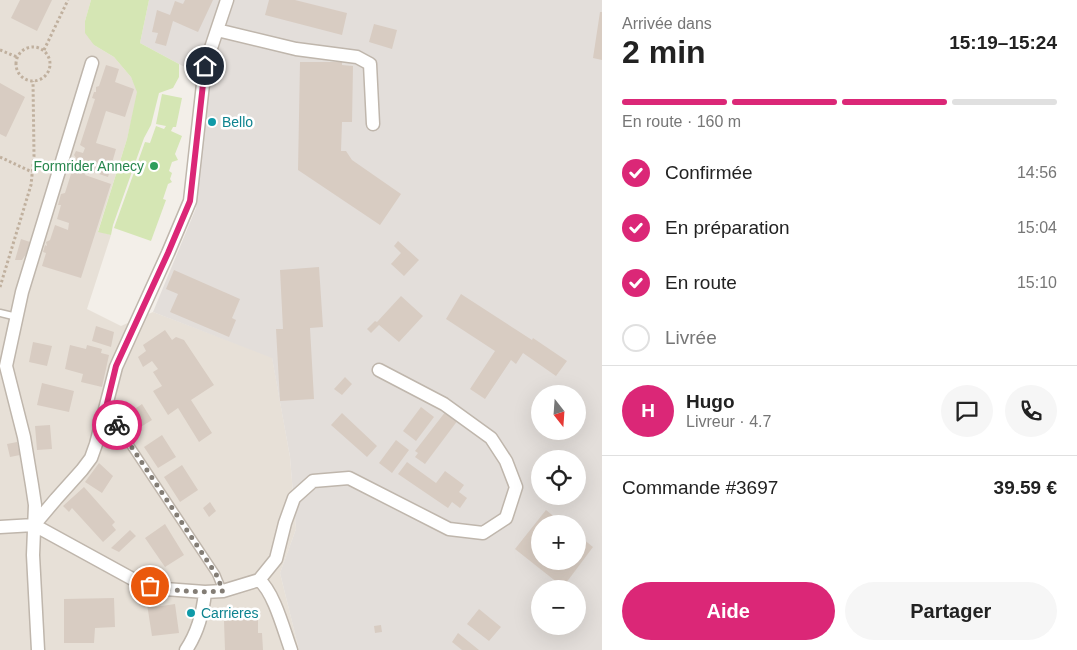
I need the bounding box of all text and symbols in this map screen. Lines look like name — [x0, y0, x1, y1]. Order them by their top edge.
text: Arrivée dans — [622, 15, 712, 32]
text: 15:19–15:24 — [949, 32, 1057, 53]
text: 2 min — [622, 34, 706, 70]
pin — [184, 45, 226, 87]
icon: home — [191, 52, 219, 80]
text: En route · 160 m — [622, 113, 741, 130]
place label: Bello — [222, 114, 253, 130]
marker: Bello — [206, 116, 218, 128]
place label: Formrider Annecy — [34, 158, 144, 174]
icon: check — [622, 159, 650, 187]
marker: Formrider Annecy — [148, 160, 160, 172]
text: Confirmée — [665, 162, 753, 183]
text: 14:56 — [1017, 164, 1057, 181]
icon: check — [622, 214, 650, 242]
text: En préparation — [665, 217, 790, 238]
text: 15:04 — [1017, 219, 1057, 236]
icon: check — [622, 269, 650, 297]
text: En route — [665, 272, 737, 293]
text: 15:10 — [1017, 274, 1057, 291]
text: Livrée — [665, 327, 717, 348]
north arrow — [531, 385, 586, 440]
map controls — [531, 385, 586, 635]
button: chat — [941, 385, 993, 437]
button: phone — [1005, 385, 1057, 437]
text: Hugo — [686, 391, 735, 412]
courier — [92, 400, 142, 450]
text: H — [641, 400, 655, 421]
icon: bike — [103, 411, 131, 439]
text: Livreur · 4.7 — [686, 413, 771, 430]
button: locate — [531, 450, 586, 505]
text: Commande #3697 — [622, 477, 778, 498]
text: 39.59 € — [994, 477, 1057, 498]
button: + — [531, 515, 586, 570]
pin — [129, 565, 171, 607]
icon: bag — [136, 572, 164, 600]
button: − — [531, 580, 586, 635]
button: Aide — [622, 582, 835, 640]
button: Partager — [845, 582, 1057, 640]
place label: Carrieres — [201, 605, 259, 621]
marker: Carrieres — [185, 607, 197, 619]

